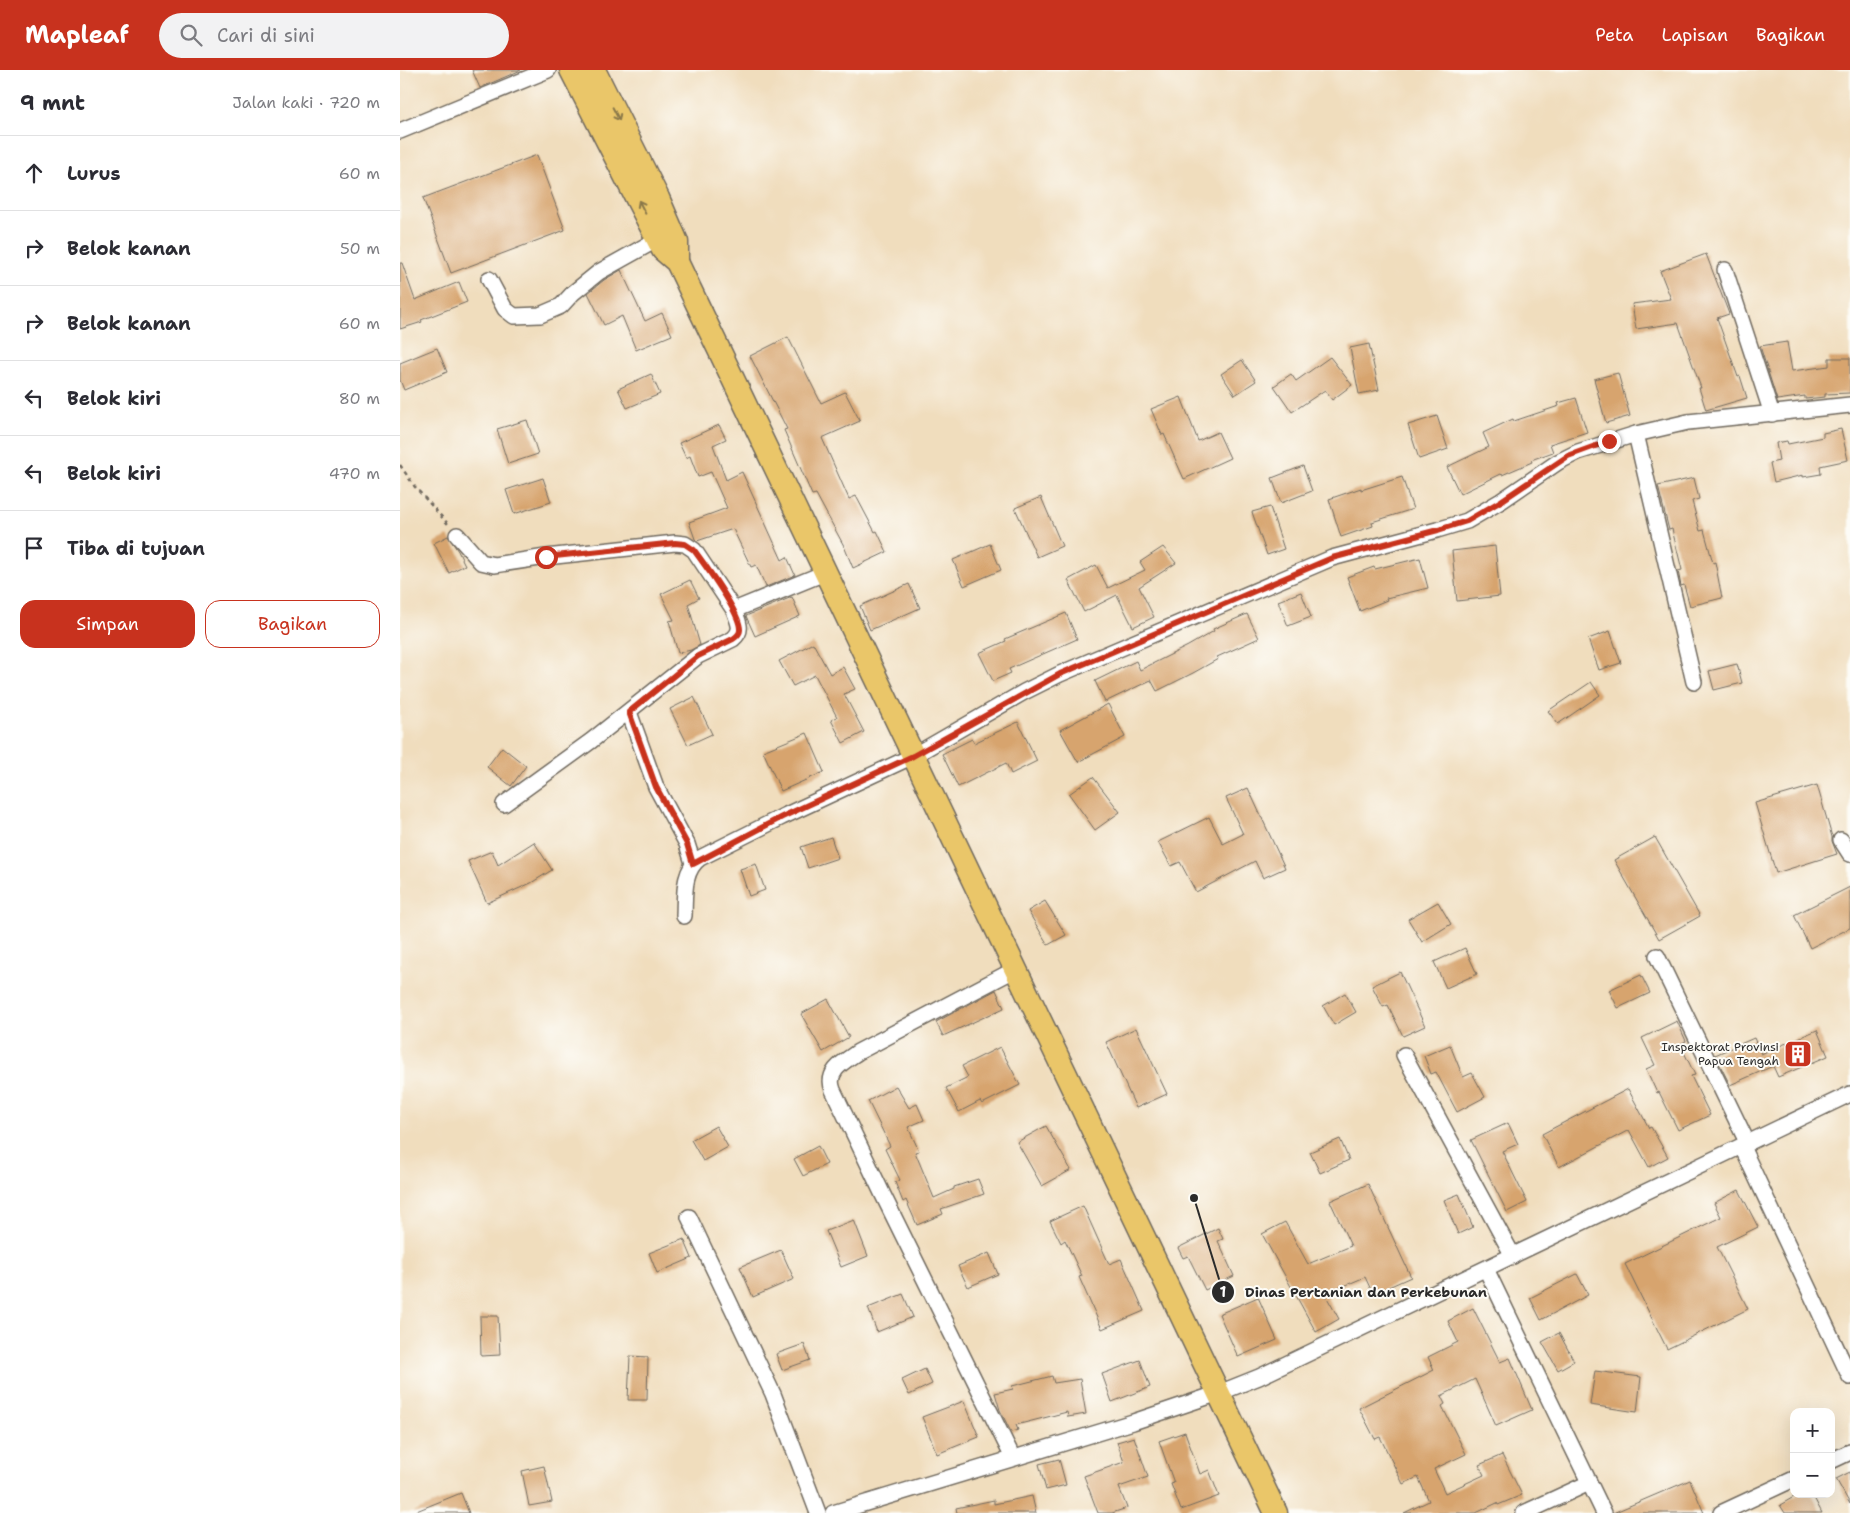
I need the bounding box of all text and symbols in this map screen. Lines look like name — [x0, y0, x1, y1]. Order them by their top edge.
search box — [159, 13, 509, 58]
text: Mapleaf — [25, 19, 129, 51]
icon: search — [177, 21, 205, 49]
text: Cari di sini — [217, 23, 315, 48]
text: Peta — [1595, 23, 1634, 47]
text: Lapisan — [1662, 23, 1728, 47]
text: Bagikan — [1756, 23, 1825, 47]
text: 9 mnt — [20, 89, 85, 117]
text: Jalan kaki · 720 m — [232, 92, 380, 113]
one-way arrow — [611, 106, 621, 121]
icon: ahead — [20, 159, 48, 187]
text: Lurus — [67, 161, 121, 186]
text: 60 m — [339, 163, 380, 184]
one-way arrow — [637, 200, 646, 215]
icon: right — [20, 234, 48, 262]
text: Belok kanan — [67, 236, 191, 261]
text: 50 m — [340, 238, 380, 259]
icon: right — [20, 309, 48, 337]
text: Belok kanan — [67, 311, 191, 336]
text: 60 m — [339, 313, 380, 334]
icon: left — [20, 384, 48, 412]
text: Belok kiri — [67, 386, 161, 411]
text: 80 m — [339, 388, 380, 409]
route end — [1598, 430, 1621, 453]
icon: left — [20, 459, 48, 487]
text: Belok kiri — [67, 461, 161, 486]
text: 470 m — [329, 463, 380, 484]
icon: arrive — [20, 534, 48, 562]
text: Tiba di tujuan — [67, 536, 205, 561]
route start — [535, 546, 558, 569]
button: Simpan — [20, 600, 195, 648]
button: Bagikan — [205, 600, 380, 648]
place label: Inspektorat Provinsi Papua Tengah — [1661, 1039, 1779, 1069]
building icon: Inspektorat Provinsi Papua Tengah — [1783, 1039, 1813, 1069]
callout: Dinas Pertanian dan Perkebunan — [1210, 1277, 1497, 1306]
text: 1 — [1220, 1282, 1227, 1302]
text: Dinas Pertanian dan Perkebunan — [1245, 1283, 1487, 1301]
map controls — [1790, 1408, 1835, 1498]
button: + — [1790, 1408, 1835, 1453]
button: − — [1790, 1453, 1835, 1498]

